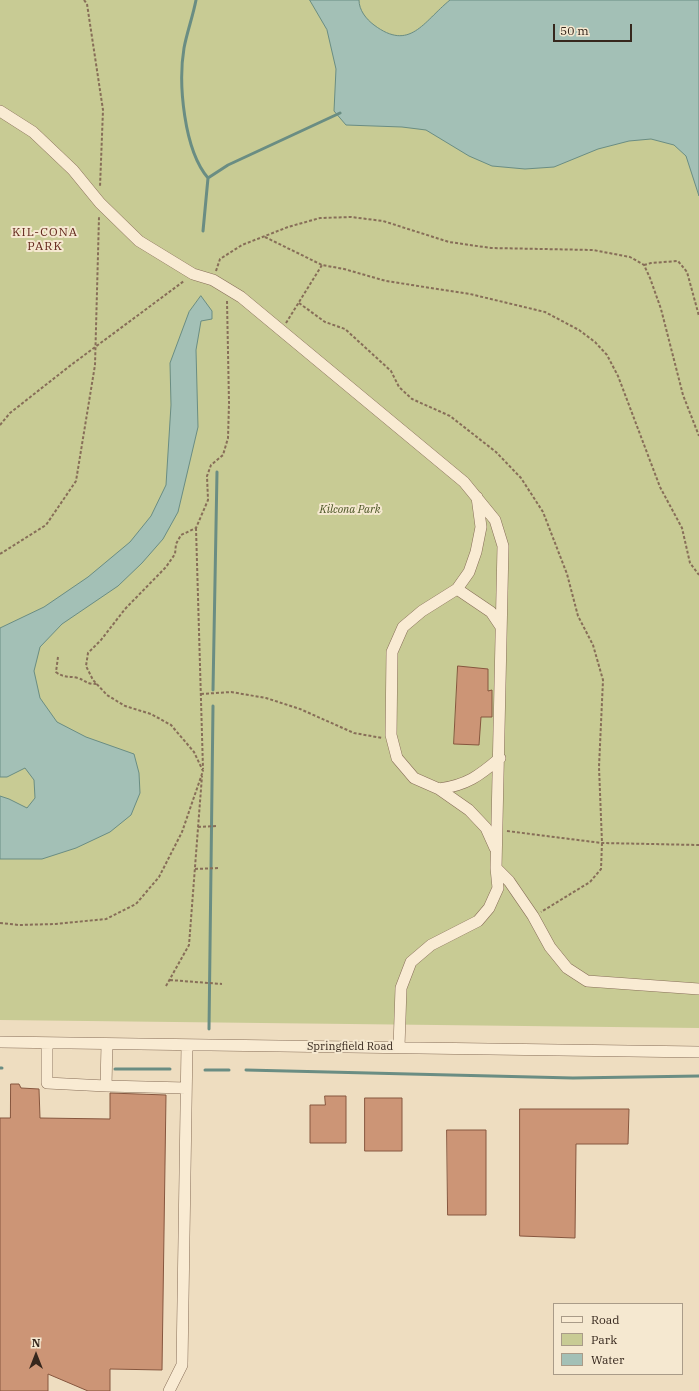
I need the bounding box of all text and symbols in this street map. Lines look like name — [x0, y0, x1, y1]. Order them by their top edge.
scale bar — [555, 16, 634, 42]
text: 50 m — [560, 23, 589, 38]
district label: KIL-CONA PARK — [12, 226, 78, 254]
park label: Kilcona Park — [319, 503, 381, 517]
street label: Springfield Road — [307, 1040, 393, 1054]
legend — [553, 1303, 683, 1375]
text: Road — [591, 1312, 620, 1327]
text: Park — [591, 1332, 617, 1347]
north arrow — [16, 1335, 56, 1375]
text: N — [32, 1336, 40, 1350]
text: Water — [591, 1352, 624, 1367]

